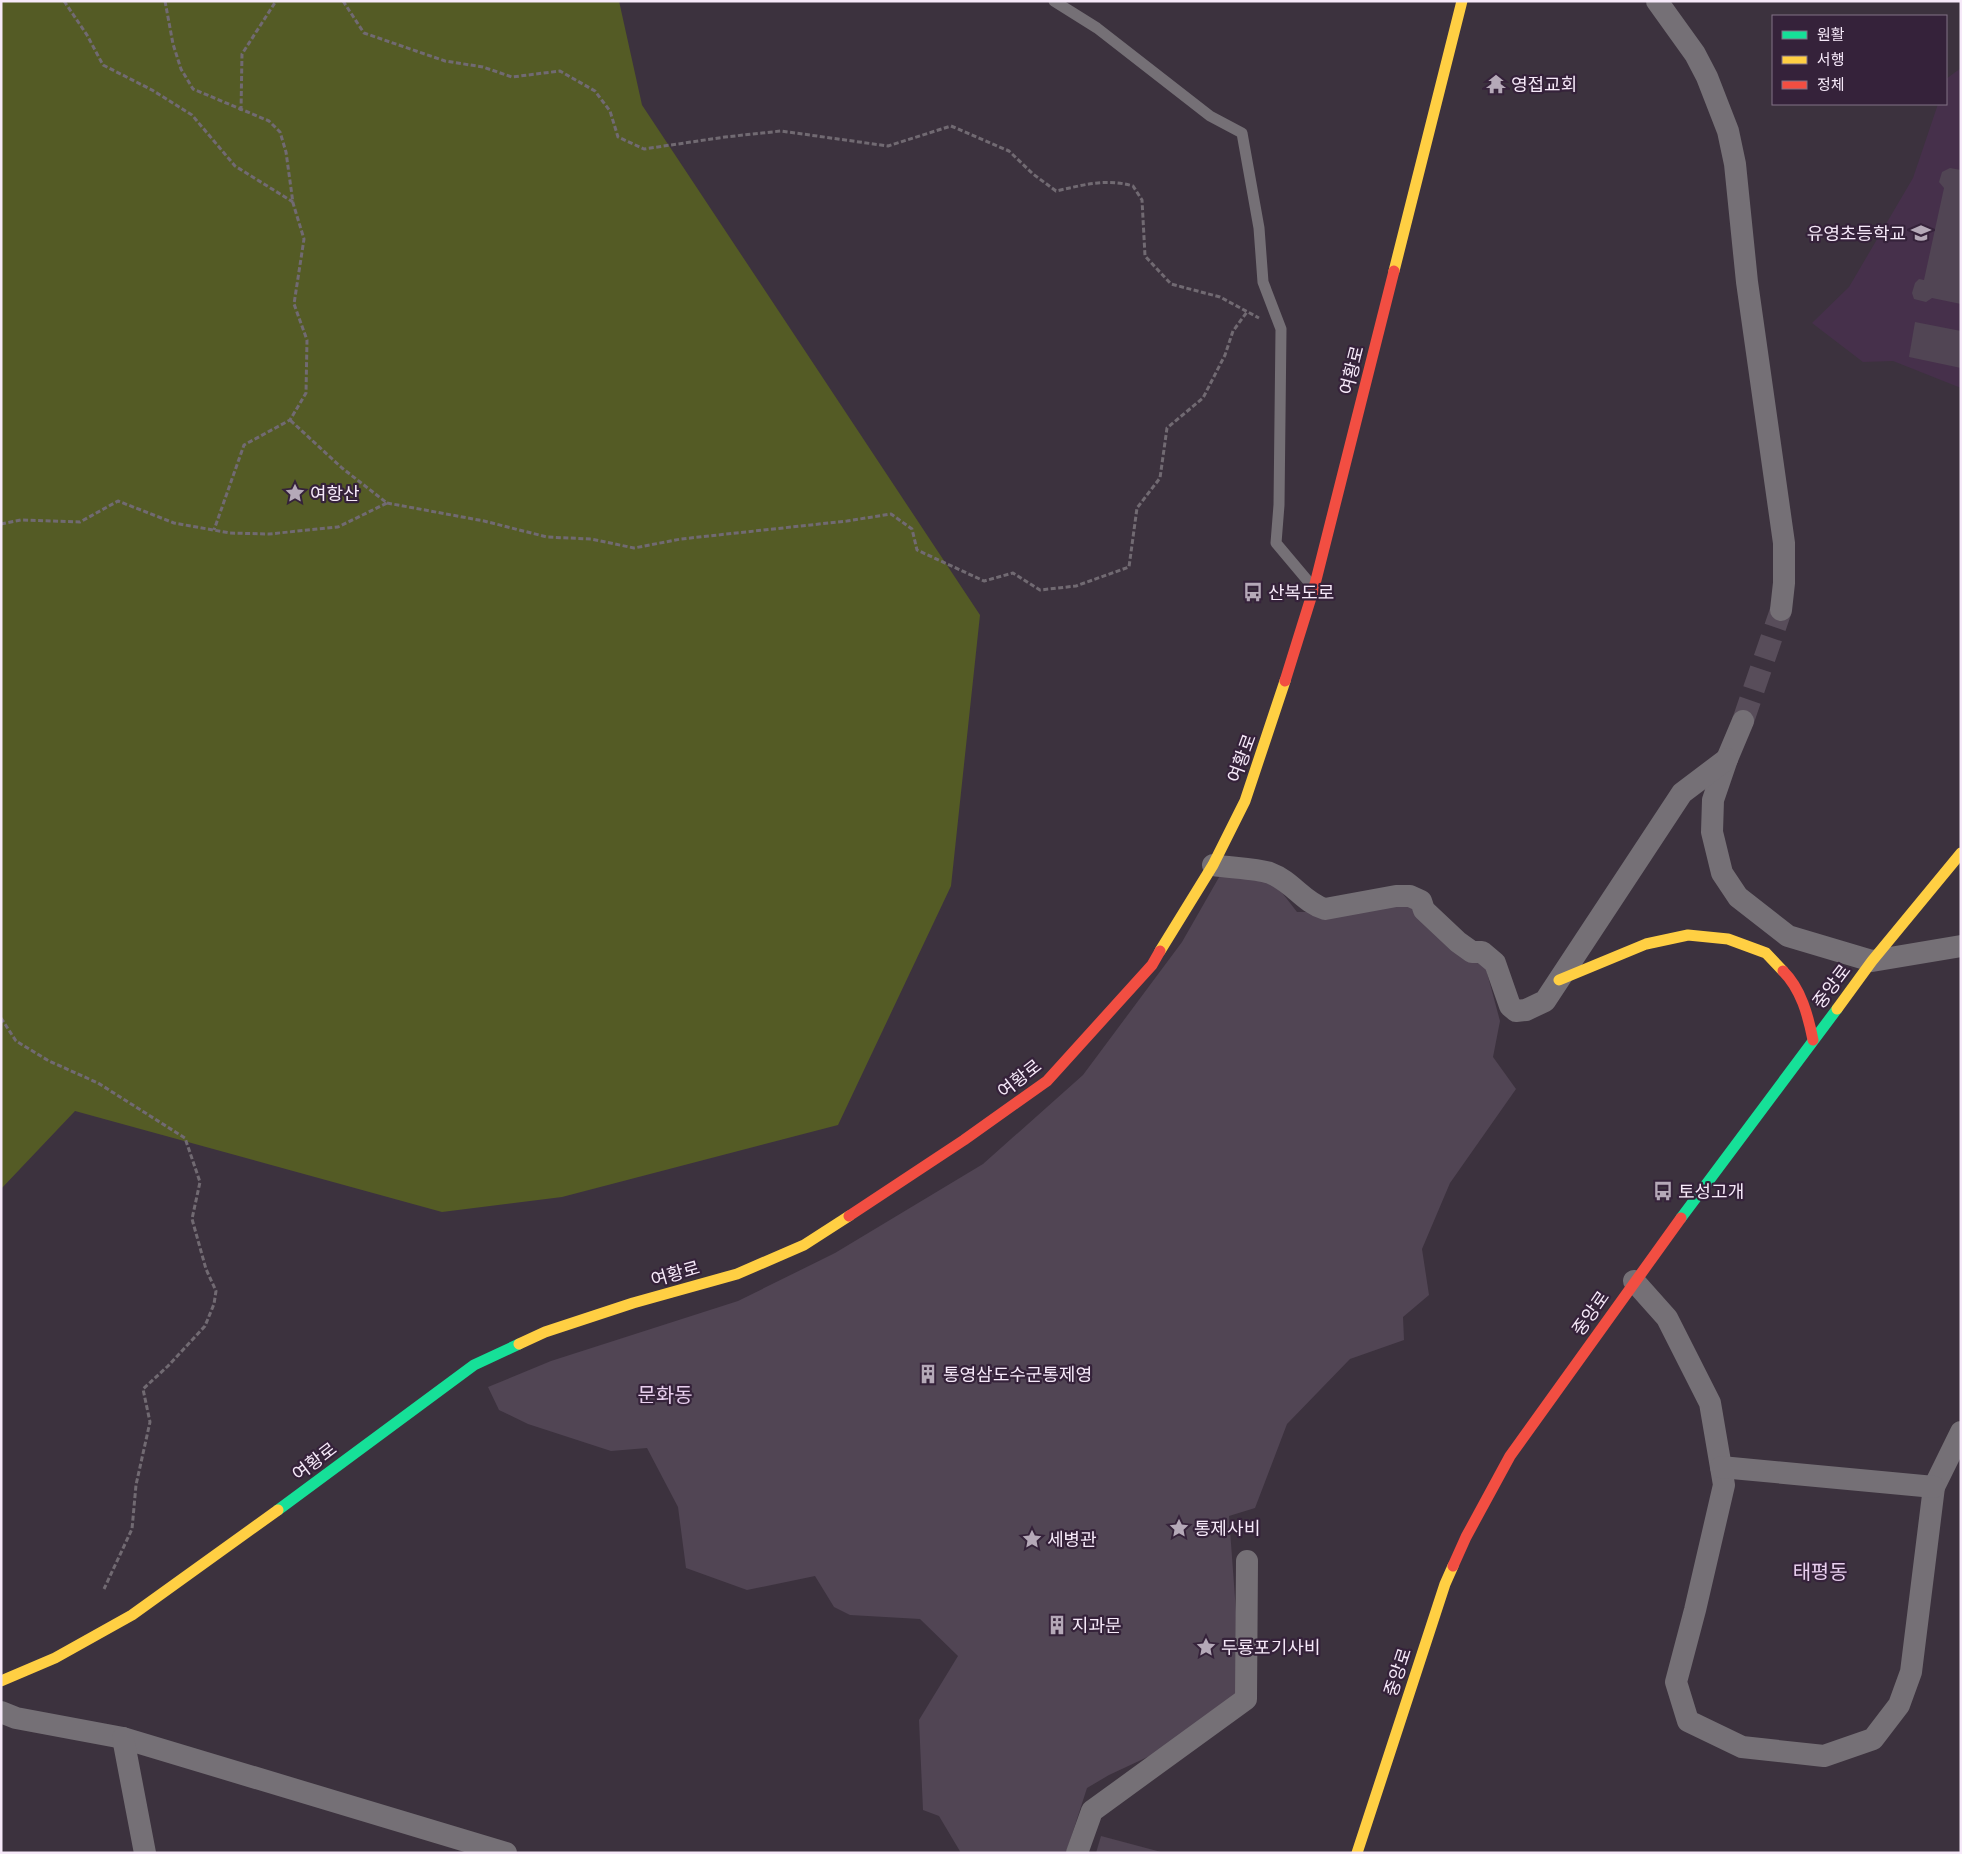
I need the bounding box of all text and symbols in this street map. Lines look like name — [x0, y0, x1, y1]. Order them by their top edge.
legend — [1772, 15, 1947, 105]
text: 원활 — [1817, 24, 1845, 44]
text: 서행 — [1817, 49, 1845, 69]
place label: 영접교회 — [1511, 72, 1577, 96]
temple icon: 영접교회 — [1485, 73, 1507, 95]
text: 정체 — [1817, 74, 1845, 94]
place label: 유영초등학교 — [1807, 221, 1906, 245]
school or university icon: 유영초등학교 — [1910, 222, 1932, 244]
street label: 여황로 — [1333, 343, 1369, 397]
place label: 여항산 — [310, 481, 360, 505]
place icon: 여항산 — [284, 482, 306, 504]
place label: 산복도로 — [1268, 580, 1334, 604]
bus stop icon: 산복도로 — [1242, 581, 1264, 603]
street label: 여황로 — [1221, 731, 1261, 785]
street label: 중앙로 — [1806, 959, 1856, 1013]
street label: 여황로 — [992, 1053, 1046, 1103]
place label: 토성고개 — [1678, 1179, 1744, 1203]
bus stop icon: 토성고개 — [1652, 1180, 1674, 1202]
street label: 여황로 — [648, 1255, 702, 1291]
street label: 중앙로 — [1566, 1286, 1614, 1340]
place label: 통영삼도수군통제영 — [943, 1362, 1092, 1386]
building icon: 통영삼도수군통제영 — [917, 1363, 939, 1385]
district label: 문화동 — [637, 1381, 693, 1408]
street label: 여황로 — [287, 1436, 341, 1486]
place label: 통제사비 — [1194, 1516, 1260, 1540]
place icon: 통제사비 — [1168, 1517, 1190, 1539]
place label: 세병관 — [1047, 1527, 1097, 1551]
place icon: 세병관 — [1021, 1528, 1043, 1550]
district label: 태평동 — [1792, 1558, 1848, 1585]
place label: 지과문 — [1072, 1613, 1122, 1637]
building icon: 지과문 — [1046, 1614, 1068, 1636]
place label: 두룡포기사비 — [1221, 1635, 1320, 1659]
place icon: 두룡포기사비 — [1195, 1636, 1217, 1658]
street label: 중앙로 — [1378, 1645, 1416, 1699]

